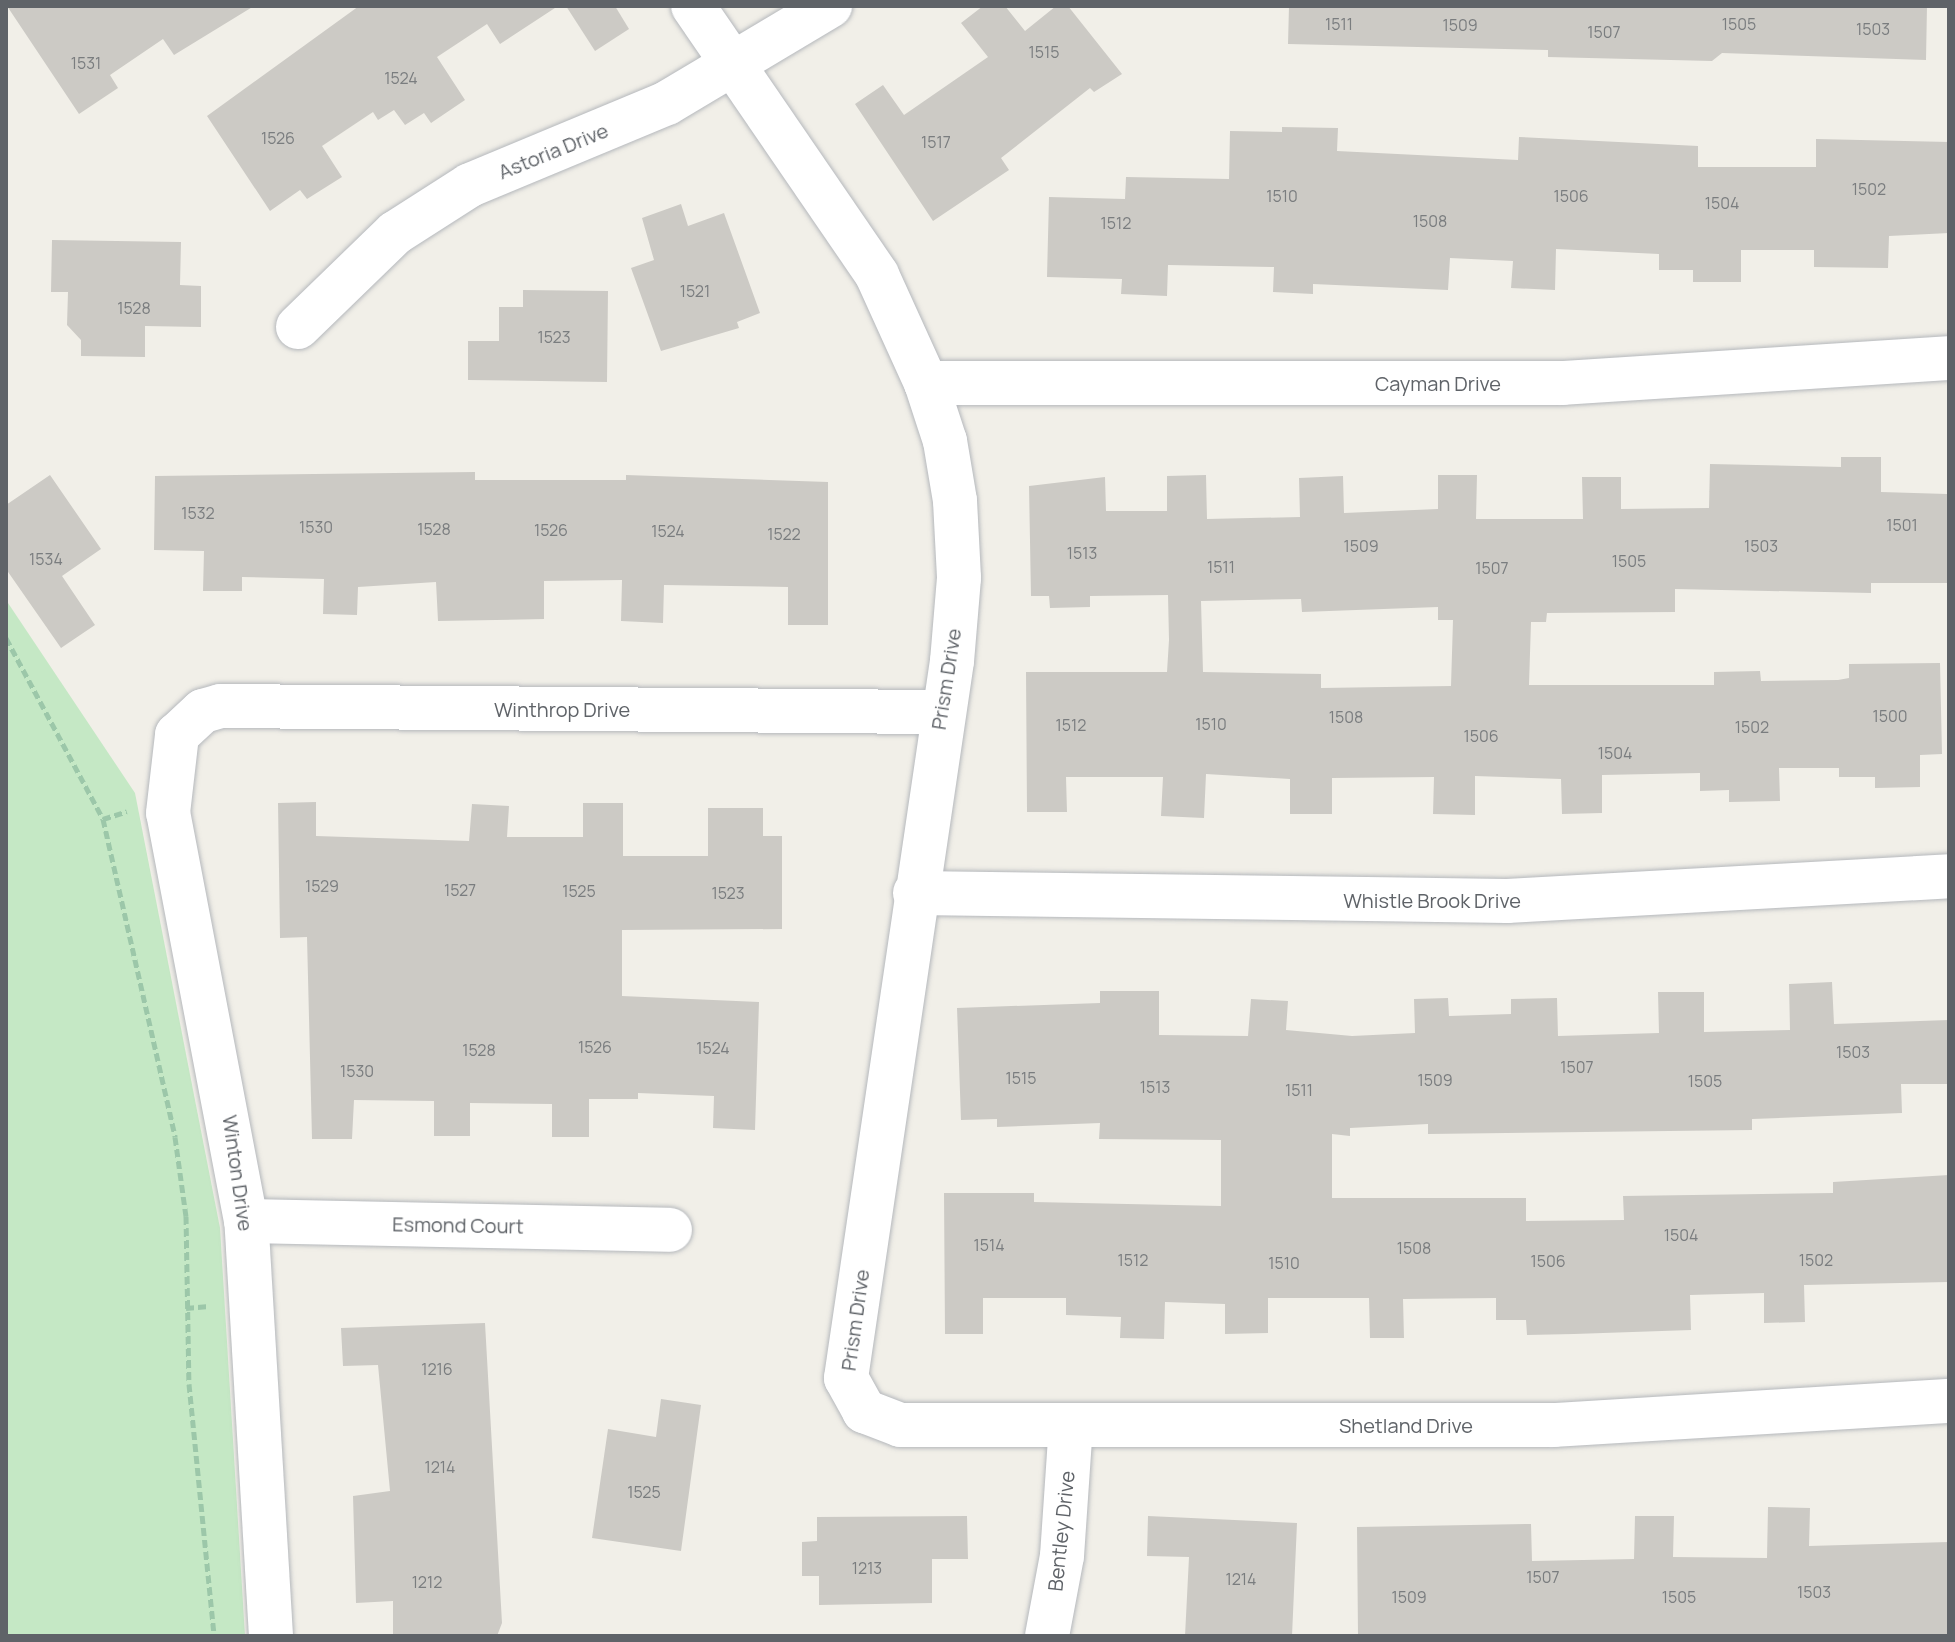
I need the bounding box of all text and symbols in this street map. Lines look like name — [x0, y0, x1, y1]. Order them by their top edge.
house number: 1511 — [1325, 14, 1353, 34]
house number: 1505 — [1722, 14, 1756, 34]
house number: 1509 — [1442, 15, 1478, 35]
house number: 1503 — [1856, 19, 1890, 39]
house number: 1507 — [1587, 22, 1621, 42]
house number: 1515 — [1029, 42, 1059, 62]
house number: 1531 — [71, 53, 101, 73]
house number: 1524 — [384, 68, 418, 88]
street label: Astoria Drive — [495, 118, 611, 184]
house number: 1526 — [261, 128, 295, 148]
house number: 1517 — [921, 132, 951, 152]
house number: 1502 — [1852, 179, 1886, 199]
house number: 1510 — [1266, 186, 1298, 206]
house number: 1506 — [1553, 186, 1589, 206]
house number: 1504 — [1705, 193, 1739, 213]
house number: 1508 — [1413, 211, 1447, 231]
house number: 1512 — [1101, 213, 1131, 233]
house number: 1521 — [680, 281, 710, 301]
house number: 1528 — [117, 298, 151, 318]
house number: 1523 — [538, 327, 570, 347]
street label: Cayman Drive — [1375, 371, 1501, 395]
house number: 1532 — [181, 503, 215, 523]
house number: 1501 — [1886, 515, 1918, 535]
house number: 1530 — [299, 517, 333, 537]
house number: 1528 — [417, 519, 451, 539]
house number: 1526 — [534, 520, 568, 540]
house number: 1524 — [651, 521, 685, 541]
house number: 1522 — [767, 524, 801, 544]
house number: 1509 — [1343, 536, 1379, 556]
house number: 1503 — [1744, 536, 1778, 556]
house number: 1513 — [1067, 543, 1097, 563]
house number: 1534 — [29, 549, 63, 569]
house number: 1505 — [1612, 551, 1646, 571]
house number: 1511 — [1207, 557, 1235, 577]
house number: 1507 — [1475, 558, 1509, 578]
street label: Prism Drive — [926, 627, 966, 731]
street label: Winthrop Drive — [494, 697, 630, 721]
house number: 1500 — [1873, 706, 1907, 726]
house number: 1508 — [1329, 707, 1363, 727]
house number: 1510 — [1195, 714, 1227, 734]
house number: 1512 — [1056, 715, 1086, 735]
house number: 1502 — [1735, 717, 1769, 737]
house number: 1506 — [1463, 726, 1499, 746]
house number: 1504 — [1598, 743, 1632, 763]
house number: 1529 — [305, 876, 339, 896]
house number: 1527 — [444, 880, 476, 900]
house number: 1525 — [562, 881, 596, 901]
house number: 1523 — [712, 883, 744, 903]
street label: Whistle Brook Drive — [1343, 888, 1521, 912]
house number: 1526 — [578, 1037, 612, 1057]
house number: 1524 — [696, 1038, 730, 1058]
house number: 1528 — [462, 1040, 496, 1060]
house number: 1503 — [1836, 1042, 1870, 1062]
house number: 1507 — [1560, 1057, 1594, 1077]
house number: 1530 — [340, 1061, 374, 1081]
house number: 1515 — [1006, 1068, 1036, 1088]
house number: 1509 — [1417, 1070, 1453, 1090]
house number: 1505 — [1688, 1071, 1722, 1091]
house number: 1513 — [1140, 1077, 1170, 1097]
house number: 1511 — [1285, 1080, 1313, 1100]
street label: Winton Drive — [218, 1113, 258, 1233]
street label: Esmond Court — [392, 1212, 524, 1238]
house number: 1504 — [1664, 1225, 1698, 1245]
house number: 1514 — [973, 1235, 1005, 1255]
house number: 1508 — [1397, 1238, 1431, 1258]
house number: 1512 — [1118, 1250, 1148, 1270]
house number: 1502 — [1799, 1250, 1833, 1270]
house number: 1506 — [1530, 1251, 1566, 1271]
house number: 1510 — [1268, 1253, 1300, 1273]
street label: Prism Drive — [836, 1268, 874, 1372]
house number: 1216 — [421, 1359, 453, 1379]
street label: Shetland Drive — [1339, 1413, 1473, 1437]
house number: 1214 — [424, 1457, 456, 1477]
street label: Bentley Drive — [1043, 1470, 1079, 1592]
house number: 1525 — [627, 1482, 661, 1502]
house number: 1213 — [852, 1558, 882, 1578]
house number: 1507 — [1526, 1567, 1560, 1587]
house number: 1214 — [1225, 1569, 1257, 1589]
house number: 1212 — [412, 1572, 442, 1592]
house number: 1503 — [1797, 1582, 1831, 1602]
house number: 1509 — [1391, 1587, 1427, 1607]
house number: 1505 — [1662, 1587, 1696, 1607]

